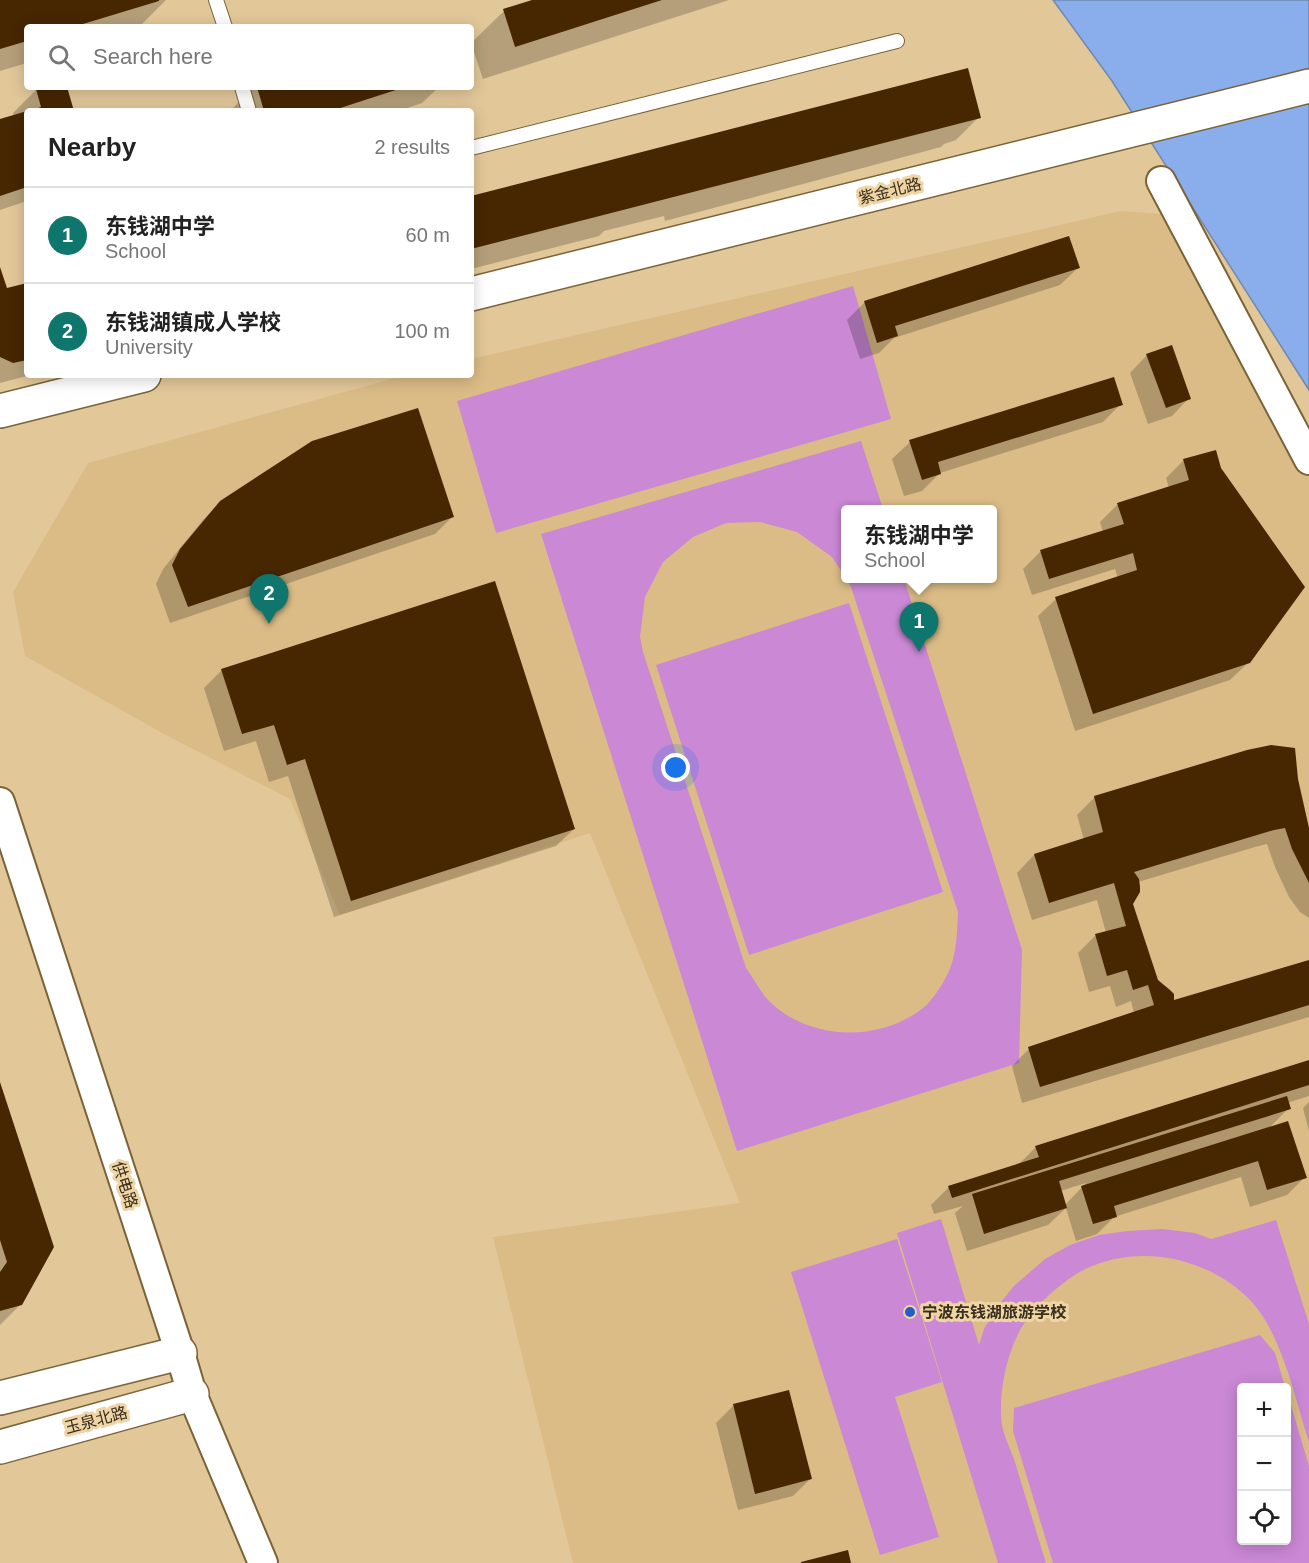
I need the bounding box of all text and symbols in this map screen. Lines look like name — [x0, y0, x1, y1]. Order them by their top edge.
search box — [24, 24, 474, 90]
icon: search — [45, 41, 78, 74]
text: Search here — [93, 44, 213, 69]
text: Nearby — [48, 132, 136, 162]
text: 2 results — [374, 136, 450, 158]
street label: 紫金北路 — [857, 175, 923, 207]
text: 东钱湖中学 — [105, 214, 215, 239]
text: 1 — [62, 224, 73, 246]
text: 60 m — [406, 224, 450, 246]
text: School — [105, 240, 166, 262]
text: 东钱湖镇成人学校 — [105, 310, 281, 335]
text: 2 — [62, 320, 73, 342]
text: 100 m — [394, 320, 450, 342]
text: University — [105, 336, 193, 358]
popup — [841, 505, 997, 583]
text: 东钱湖中学 — [864, 523, 974, 548]
text: School — [864, 549, 925, 571]
pin: 2 — [250, 574, 288, 624]
pin: 1 — [900, 602, 938, 652]
your location — [661, 753, 690, 782]
street label: 供电路 — [109, 1160, 141, 1210]
place label: 宁波东钱湖旅游学校 — [922, 1303, 1067, 1321]
marker: 宁波东钱湖旅游学校 — [903, 1305, 917, 1319]
map controls — [1237, 1383, 1291, 1545]
button: + — [1237, 1383, 1291, 1437]
street label: 玉泉北路 — [63, 1404, 129, 1436]
button: − — [1237, 1437, 1291, 1491]
button: locate — [1237, 1491, 1291, 1545]

